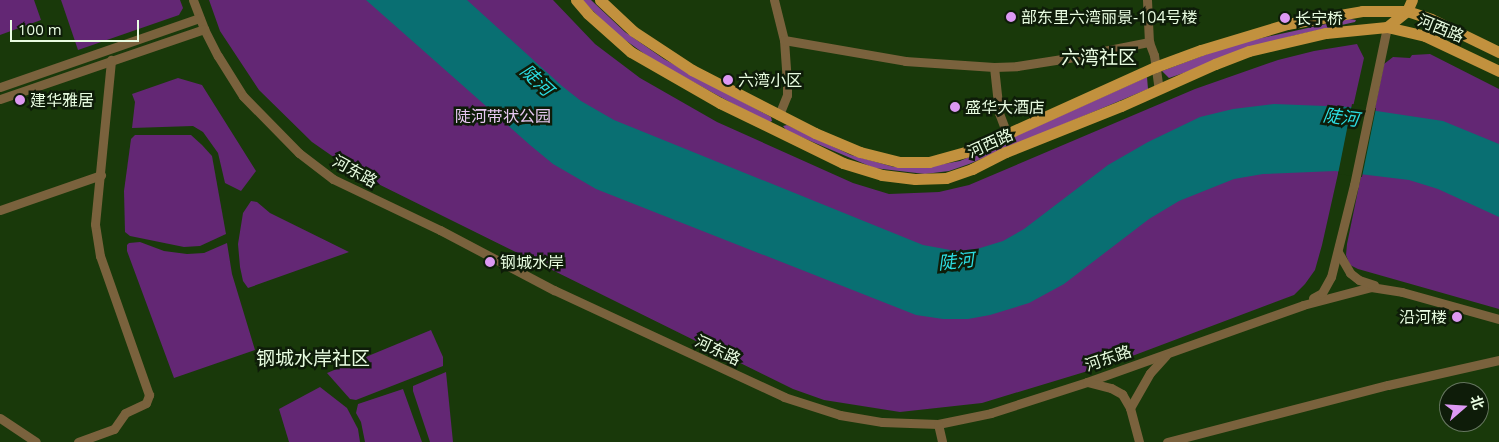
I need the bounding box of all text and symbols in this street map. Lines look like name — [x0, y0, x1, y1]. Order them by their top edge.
place label: 部东里六湾丽景-104号楼 — [1021, 7, 1198, 27]
place label: 长宁桥 — [1295, 8, 1343, 28]
scale bar — [12, 10, 141, 42]
street label: 河西路 — [1415, 10, 1467, 46]
marker: 部东里六湾丽景-104号楼 — [1005, 11, 1017, 23]
marker: 长宁桥 — [1279, 12, 1291, 24]
text: 100 m — [18, 19, 62, 39]
district label: 六湾社区 — [1061, 47, 1137, 69]
water label: 陡河 — [516, 60, 558, 100]
place label: 六湾小区 — [738, 70, 802, 90]
marker: 六湾小区 — [722, 74, 734, 86]
place label: 建华雅居 — [30, 90, 94, 110]
marker: 建华雅居 — [14, 94, 26, 106]
place label: 盛华大酒店 — [965, 97, 1045, 117]
marker: 盛华大酒店 — [949, 101, 961, 113]
water label: 陡河 — [1322, 104, 1360, 130]
park label: 陡河带状公园 — [455, 106, 551, 126]
street label: 河西路 — [964, 124, 1016, 162]
street label: 河东路 — [329, 151, 381, 191]
water label: 陡河 — [937, 248, 975, 274]
place label: 钢城水岸 — [500, 252, 564, 272]
marker: 钢城水岸 — [484, 256, 496, 268]
place label: 沿河楼 — [1399, 307, 1447, 327]
marker: 沿河楼 — [1451, 311, 1463, 323]
street label: 河东路 — [692, 331, 744, 369]
street label: 河东路 — [1082, 341, 1134, 375]
district label: 钢城水岸社区 — [256, 348, 370, 370]
north arrow — [1439, 382, 1489, 432]
text: 北 — [1466, 393, 1489, 412]

